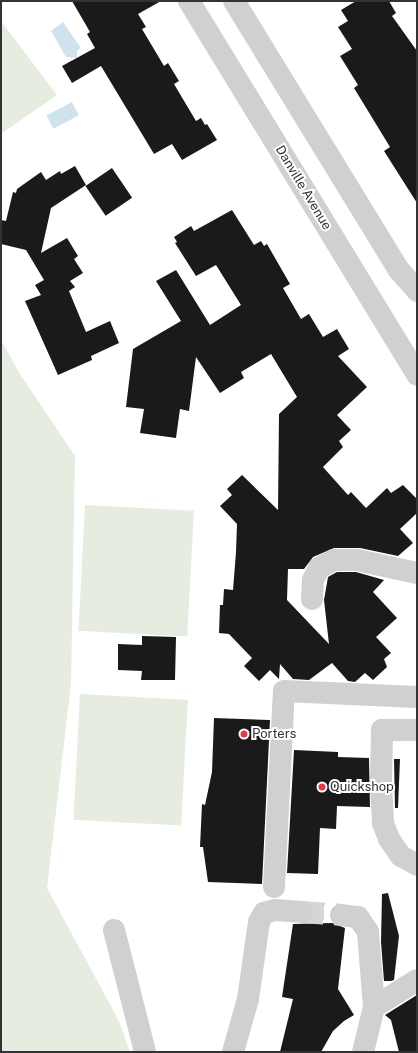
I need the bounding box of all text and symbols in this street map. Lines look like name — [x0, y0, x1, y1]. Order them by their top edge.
street label: Danville Avenue — [272, 143, 334, 233]
place label: Porters — [252, 726, 296, 742]
marker: Porters — [239, 729, 249, 739]
place label: Quickshop — [330, 779, 394, 795]
marker: Quickshop — [317, 782, 327, 792]

